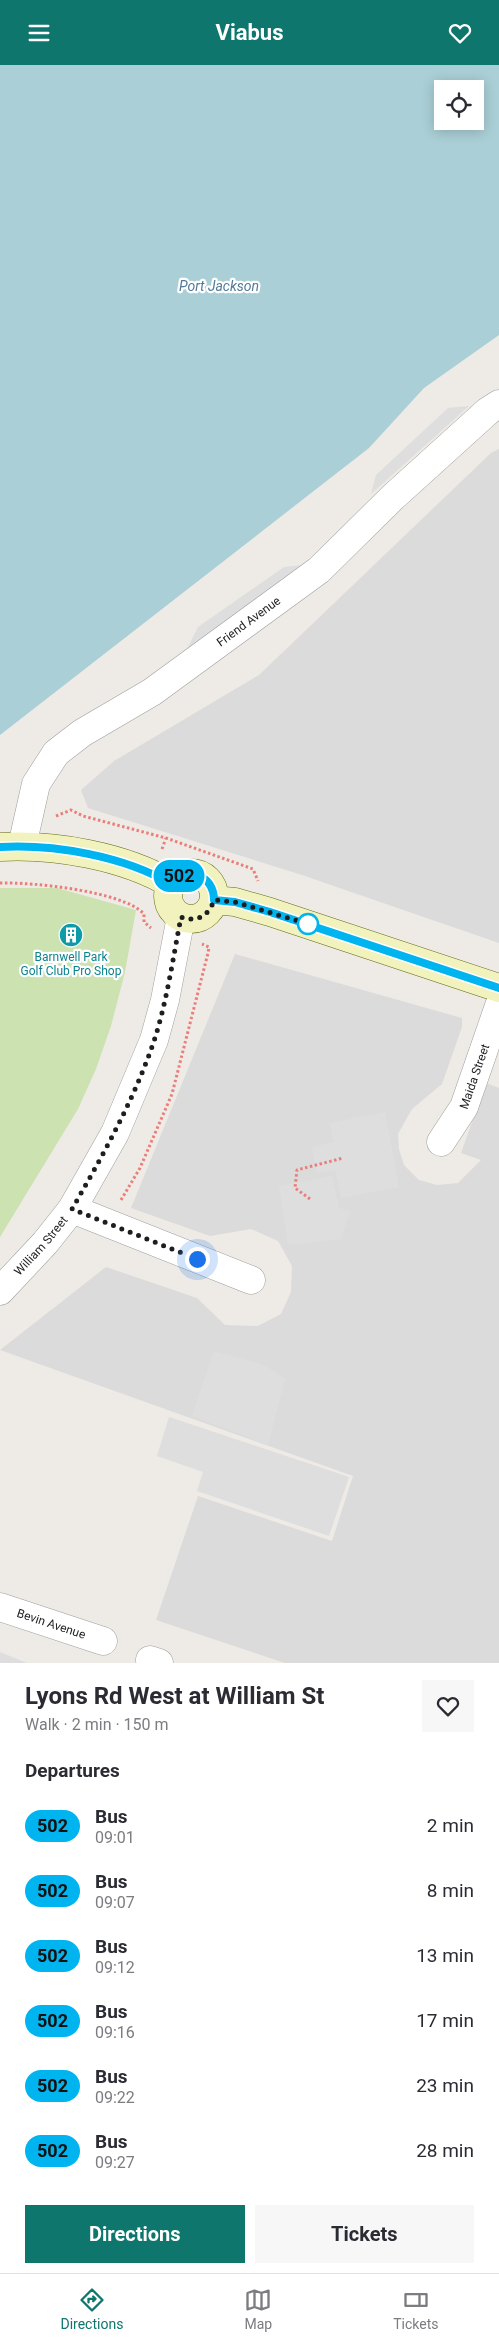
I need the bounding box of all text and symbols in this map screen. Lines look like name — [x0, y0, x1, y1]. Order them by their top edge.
icon: menu — [25, 19, 53, 47]
icon: heart — [446, 19, 474, 47]
text: Viabus — [216, 20, 283, 45]
map controls — [434, 80, 484, 130]
button: locate — [434, 80, 484, 130]
water label: Port Jackson — [179, 278, 259, 294]
street label: Friend Avenue — [214, 593, 283, 649]
line badge: 502 — [150, 860, 208, 892]
text: 502 — [164, 865, 194, 886]
unlabelled marker — [297, 913, 319, 935]
building icon: Barnwell Park Golf Club Pro Shop — [58, 922, 84, 948]
place label: Barnwell Park Golf Club Pro Shop — [21, 950, 122, 978]
street label: Maida Street — [457, 1042, 492, 1111]
street label: William Street — [11, 1213, 71, 1278]
your location — [185, 1247, 210, 1272]
street label: Bevin Avenue — [15, 1606, 87, 1642]
button: heart — [422, 1680, 474, 1732]
text: Lyons Rd West at William St — [25, 1682, 324, 1710]
text: Walk · 2 min · 150 m — [25, 1715, 169, 1734]
text: Departures — [25, 1759, 120, 1782]
text: Bus — [95, 1805, 128, 1828]
text: 2 min — [427, 1814, 474, 1837]
text: 502 — [37, 1815, 68, 1836]
text: 09:01 — [95, 1828, 135, 1847]
text: Bus — [95, 1870, 128, 1893]
text: 8 min — [427, 1879, 474, 1902]
text: 502 — [37, 1880, 68, 1901]
text: 09:07 — [95, 1893, 135, 1912]
text: Bus — [95, 1935, 128, 1958]
text: 13 min — [416, 1944, 474, 1967]
text: 502 — [37, 1945, 68, 1966]
text: 09:12 — [95, 1958, 135, 1977]
text: Bus — [95, 2000, 128, 2023]
text: 17 min — [416, 2009, 474, 2032]
text: 502 — [37, 2010, 68, 2031]
text: 09:16 — [95, 2023, 135, 2042]
text: Bus — [95, 2065, 128, 2088]
text: 23 min — [416, 2074, 474, 2097]
text: 502 — [37, 2075, 68, 2096]
text: 09:22 — [95, 2088, 135, 2107]
text: Bus — [95, 2130, 128, 2153]
text: 28 min — [416, 2139, 474, 2162]
text: 502 — [37, 2140, 68, 2161]
text: 09:27 — [95, 2153, 135, 2172]
button: Directions — [25, 2205, 245, 2263]
button: Tickets — [255, 2205, 474, 2263]
tab: Directions — [60, 2286, 123, 2332]
tab: Map — [244, 2286, 272, 2332]
tab: Tickets — [393, 2286, 439, 2332]

